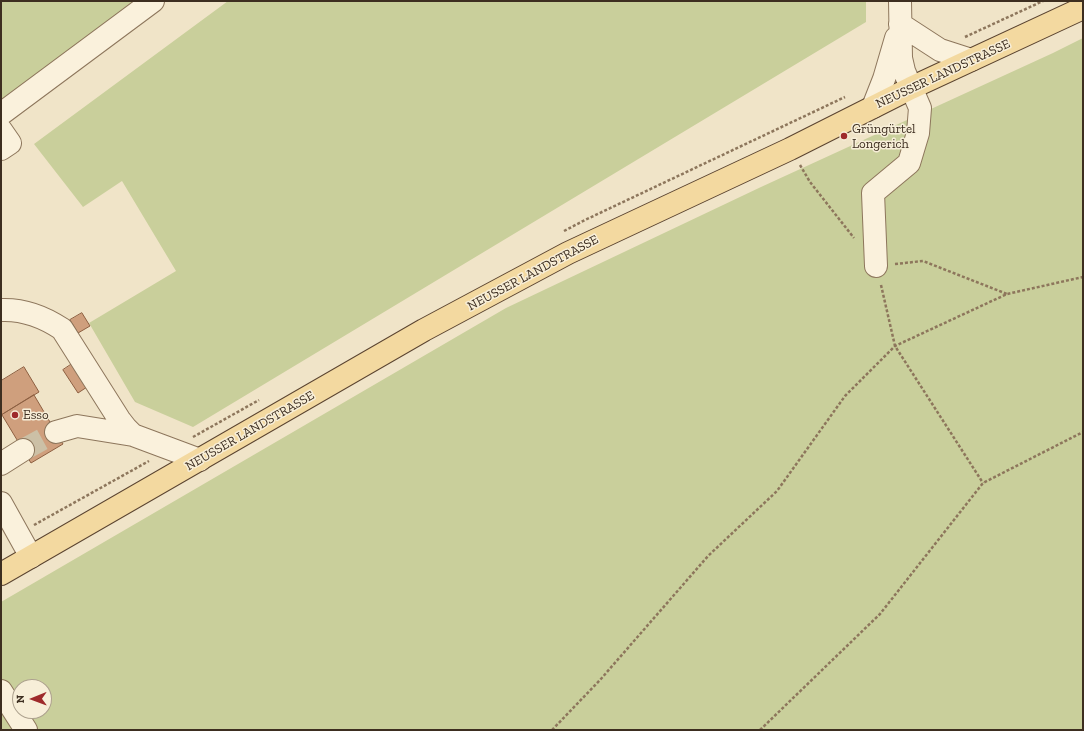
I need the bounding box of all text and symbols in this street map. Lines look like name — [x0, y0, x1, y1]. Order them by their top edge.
street label: NEUSSER LANDSTRASSE — [873, 36, 1013, 112]
place label: Grüngürtel Longerich — [852, 121, 915, 152]
marker: Grüngürtel Longerich — [839, 131, 849, 141]
street label: NEUSSER LANDSTRASSE — [465, 232, 601, 314]
street label: NEUSSER LANDSTRASSE — [183, 388, 317, 474]
place label: Esso — [23, 407, 49, 423]
marker: Esso — [10, 410, 20, 420]
north arrow — [12, 679, 52, 719]
text: N — [14, 695, 27, 704]

